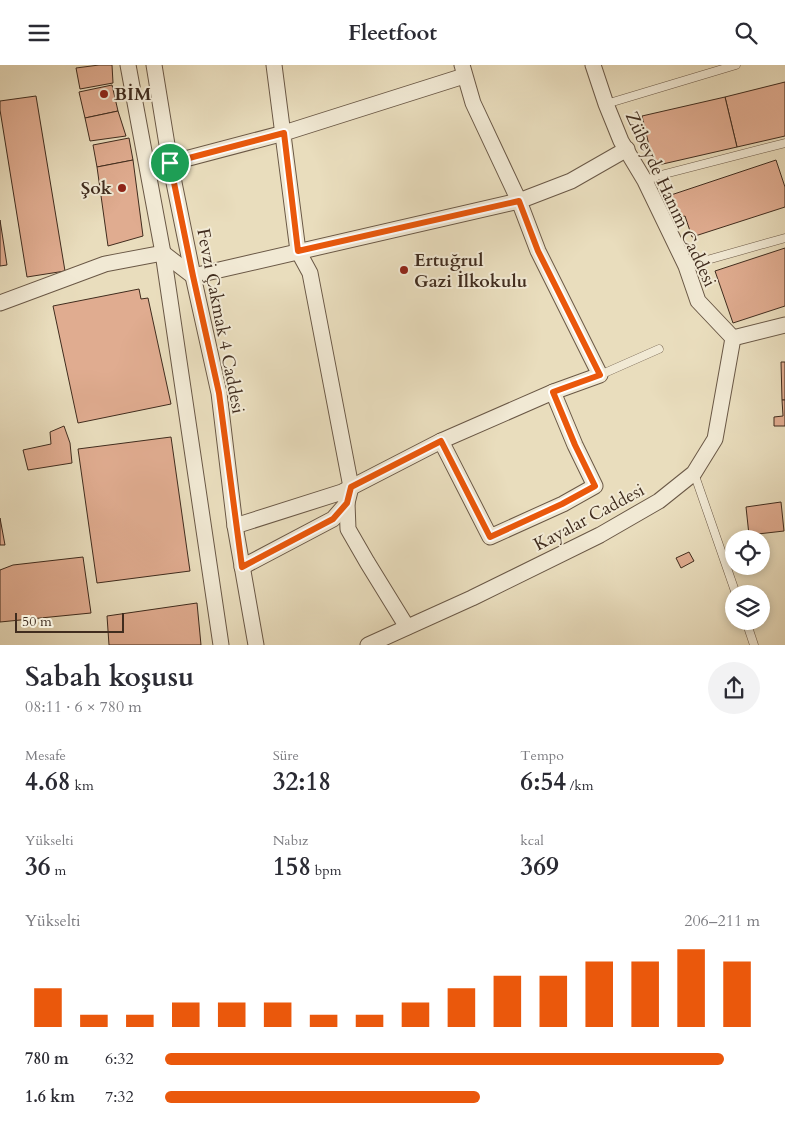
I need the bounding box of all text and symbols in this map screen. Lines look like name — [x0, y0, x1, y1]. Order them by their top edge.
text: Fleetfoot — [348, 18, 437, 48]
icon: menu — [25, 19, 53, 47]
icon: search — [732, 19, 760, 47]
place label: BİM — [114, 82, 152, 107]
marker: BİM — [98, 88, 110, 100]
street label: Zübeyde Hanım Caddesi — [619, 107, 722, 291]
pin — [149, 142, 191, 184]
icon: arrive — [156, 149, 184, 177]
place label: Şok — [81, 176, 113, 201]
marker: Şok — [116, 182, 128, 194]
street label: Fevzi Çakmak 4 Caddesi — [190, 226, 251, 416]
place label: Ertuğrul Gazi İlkokulu — [414, 248, 528, 294]
marker: Ertuğrul Gazi İlkokulu — [398, 264, 410, 276]
street label: Kayalar Caddesi — [529, 478, 649, 557]
map controls — [725, 530, 770, 630]
button: locate — [725, 530, 770, 575]
button: layers — [725, 585, 770, 630]
scale bar — [15, 610, 124, 633]
text: 50 m — [22, 612, 52, 631]
text: Sabah koşusu — [25, 658, 194, 696]
button: share — [708, 662, 760, 714]
text: 08:11 · 6 × 780 m — [25, 696, 142, 718]
text: Mesafe — [25, 746, 66, 765]
text: Süre — [273, 746, 299, 765]
text: Tempo — [520, 746, 564, 765]
text: 4.68 — [25, 765, 71, 799]
text: 32:18 — [273, 765, 331, 799]
text: 6:54 — [520, 765, 566, 799]
text: km — [71, 776, 94, 795]
text: /km — [566, 776, 594, 795]
text: Yükselti — [25, 831, 74, 850]
text: Nabız — [273, 831, 308, 850]
text: kcal — [520, 831, 544, 850]
text: 36 — [25, 850, 51, 884]
text: 158 — [273, 850, 311, 884]
text: 369 — [520, 850, 559, 884]
text: m — [51, 861, 66, 880]
text: bpm — [311, 861, 342, 880]
text: Yükselti — [25, 910, 81, 932]
text: 206–211 m — [684, 910, 760, 932]
text: 780 m — [25, 1048, 69, 1070]
text: 6:32 — [105, 1048, 134, 1070]
text: 1.6 km — [25, 1086, 75, 1108]
text: 7:32 — [105, 1086, 134, 1108]

